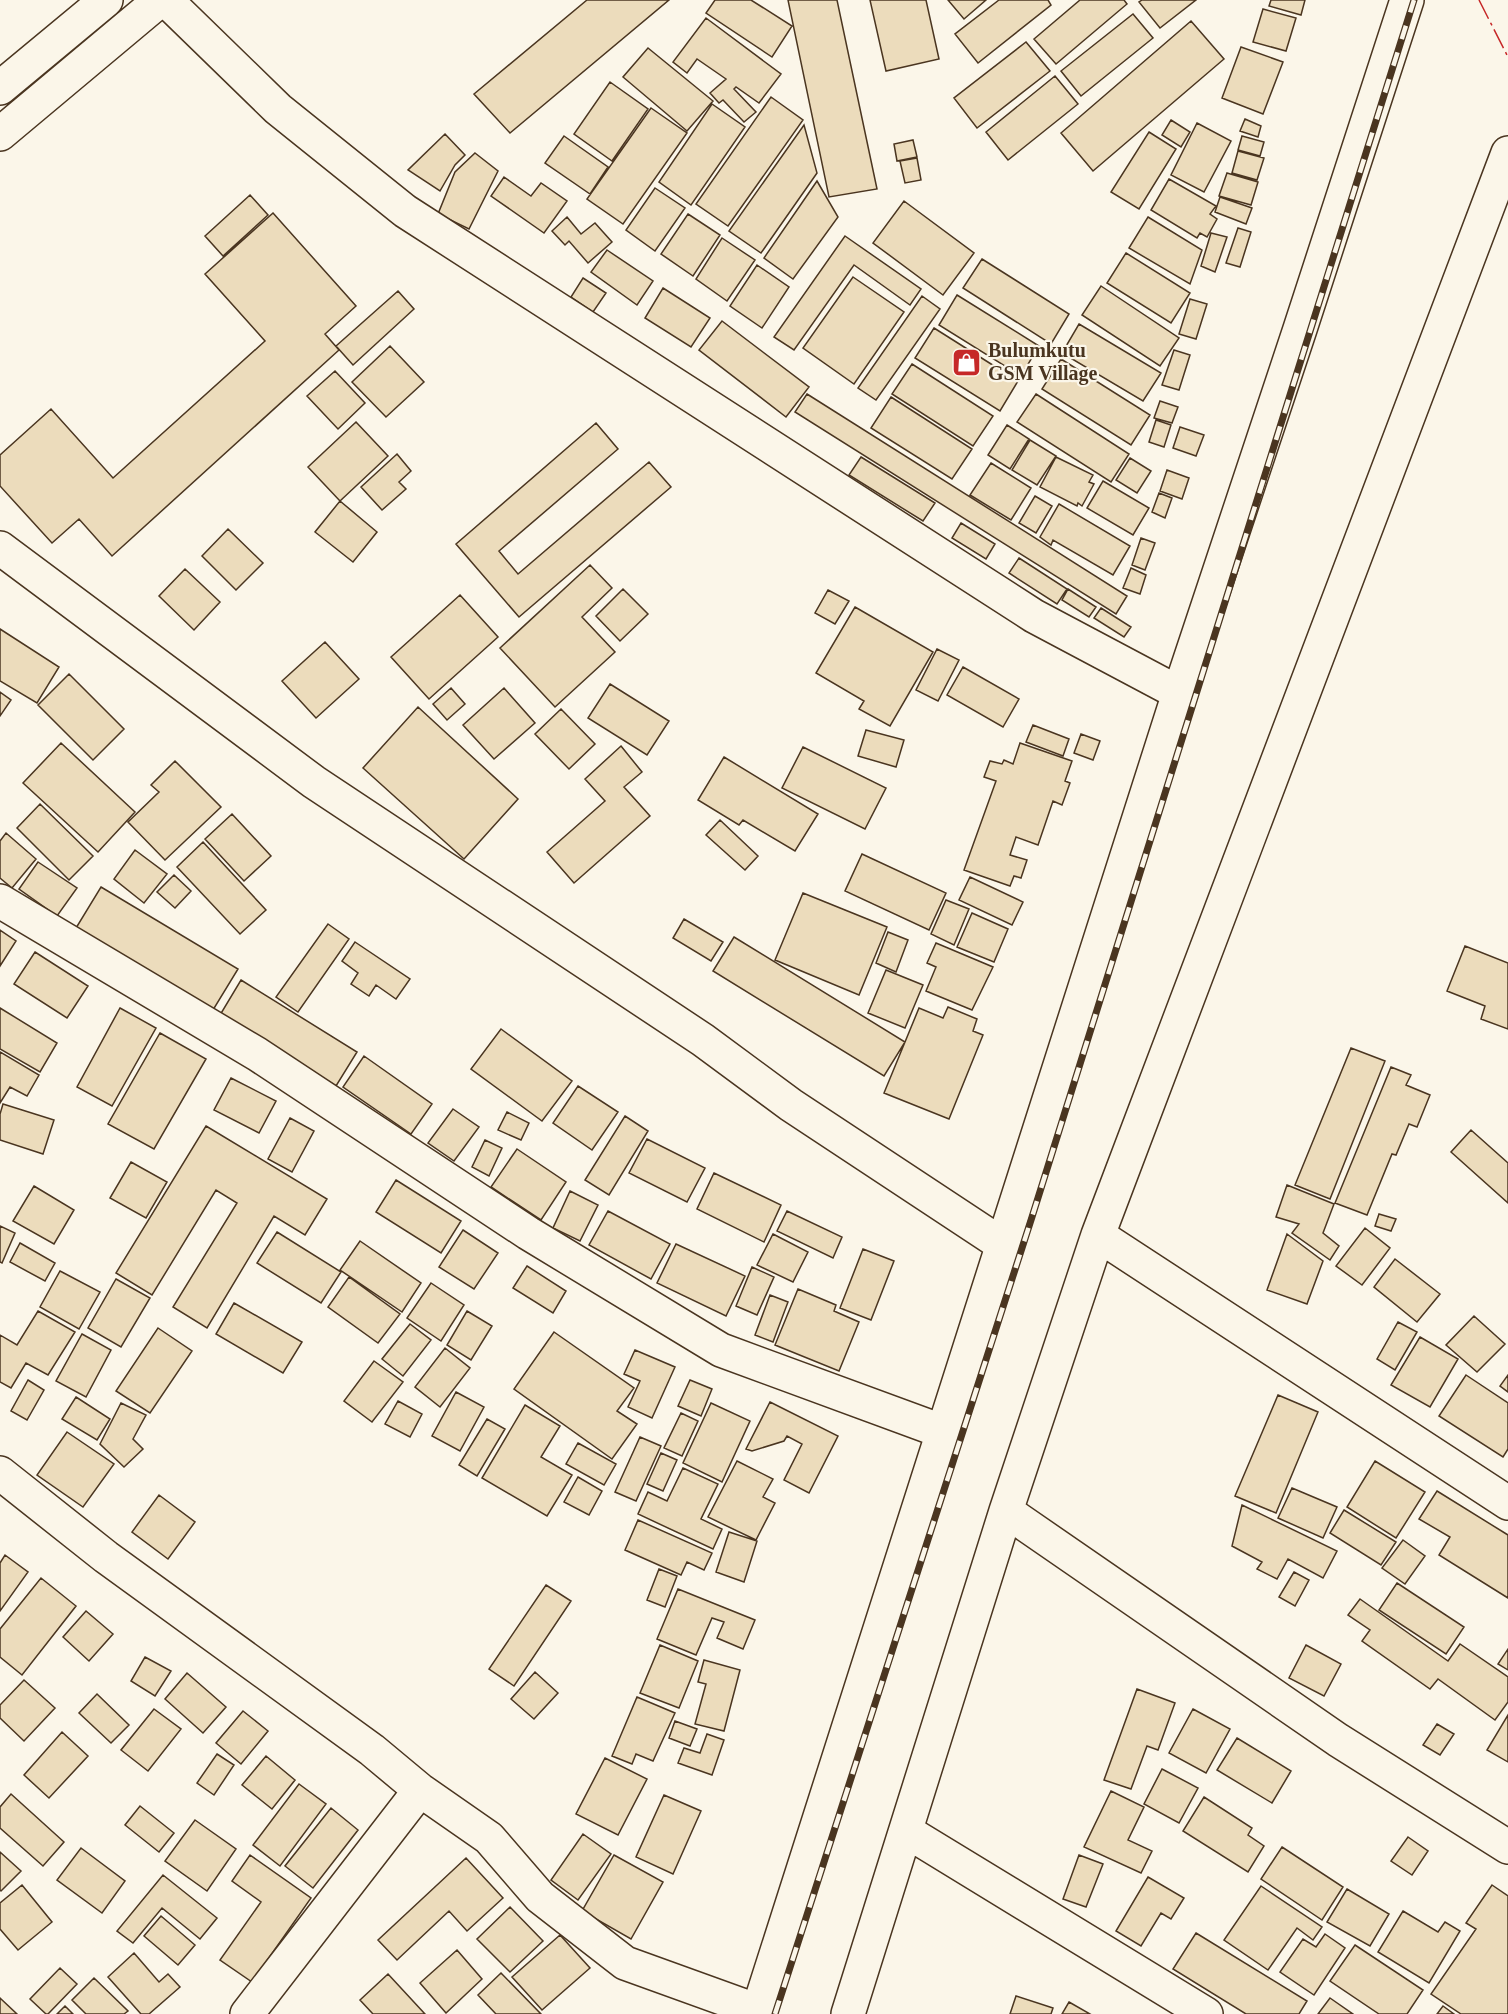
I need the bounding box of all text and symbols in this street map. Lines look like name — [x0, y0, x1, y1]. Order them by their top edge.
place label: Bulumkutu GSM Village — [988, 339, 1098, 385]
shop icon: Bulumkutu GSM Village — [951, 346, 983, 378]

